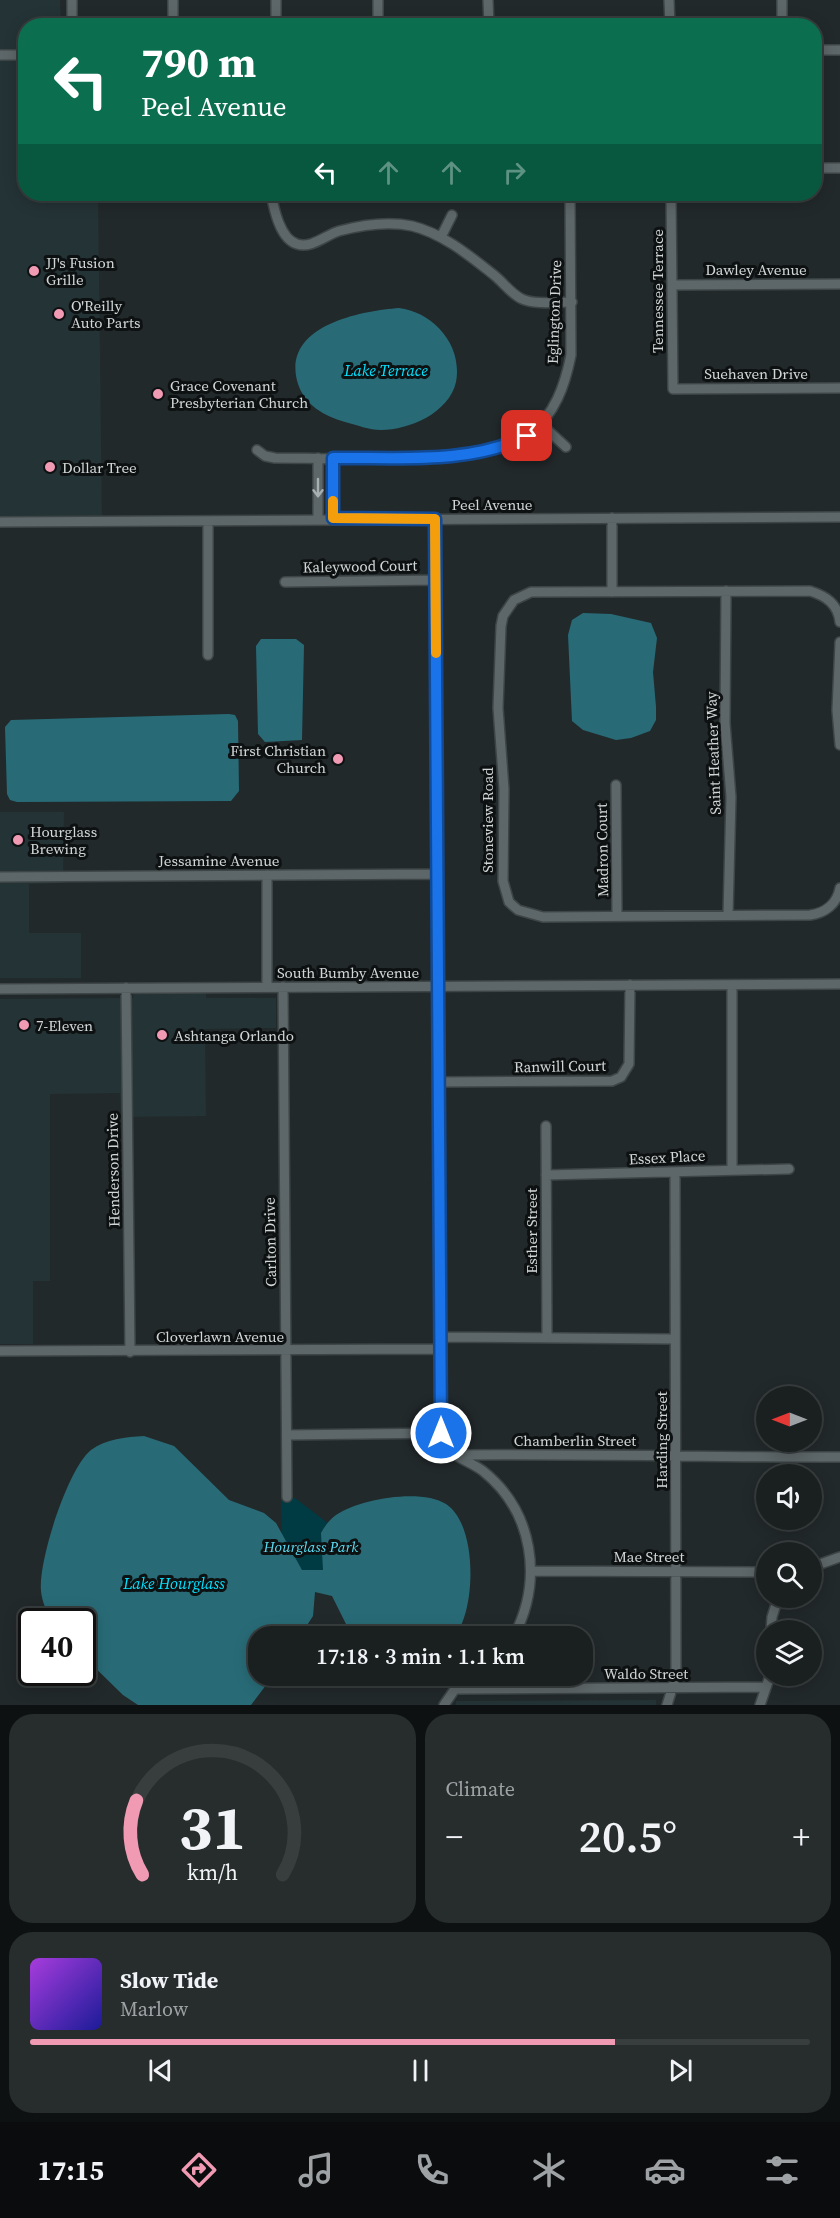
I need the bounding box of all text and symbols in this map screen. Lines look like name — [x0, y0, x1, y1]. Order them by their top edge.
text: 790 m — [141, 33, 256, 91]
icon: left — [42, 42, 120, 120]
text: Peel Avenue — [141, 88, 287, 125]
icon: left — [309, 156, 342, 189]
icon: ahead — [372, 156, 405, 189]
icon: ahead — [435, 156, 468, 189]
icon: right — [498, 156, 531, 189]
street label: Tennessee Terrace — [647, 229, 668, 353]
place label: JJ's Fusion Grille — [45, 252, 115, 290]
street label: Eglington Drive — [542, 259, 566, 364]
street label: Dawley Avenue — [705, 259, 807, 280]
marker: JJ's Fusion Grille — [27, 264, 41, 278]
place label: O'Reilly Auto Parts — [71, 295, 140, 333]
marker: O'Reilly Auto Parts — [52, 307, 66, 321]
water label: Lake Terrace — [343, 359, 428, 381]
street label: Suehaven Drive — [704, 363, 808, 384]
place label: Grace Covenant Presbyterian Church — [170, 375, 308, 413]
marker: Grace Covenant Presbyterian Church — [151, 387, 165, 401]
pin — [501, 410, 552, 461]
icon: arrive — [510, 419, 543, 452]
place label: Dollar Tree — [62, 457, 137, 478]
marker: Dollar Tree — [43, 460, 57, 474]
one-way arrow — [312, 478, 324, 498]
street label: Peel Avenue — [452, 494, 533, 515]
street label: Kaleywood Court — [302, 554, 418, 577]
street label: Saint Heather Way — [700, 691, 726, 815]
place label: First Christian Church — [230, 740, 326, 778]
marker: First Christian Church — [331, 752, 345, 766]
street label: Stoneview Road — [477, 767, 498, 873]
street label: Madron Court — [591, 803, 613, 897]
place label: Hourglass Brewing — [30, 821, 97, 859]
marker: Hourglass Brewing — [11, 833, 25, 847]
street label: Jessamine Avenue — [157, 850, 280, 871]
street label: South Bumby Avenue — [277, 962, 419, 983]
place label: 7-Eleven — [36, 1015, 93, 1036]
marker: 7-Eleven — [17, 1018, 31, 1032]
place label: Ashtanga Orlando — [174, 1025, 294, 1046]
marker: Ashtanga Orlando — [155, 1028, 169, 1042]
street label: Ranwill Court — [514, 1055, 606, 1077]
street label: Henderson Drive — [101, 1112, 124, 1227]
street label: Essex Place — [628, 1144, 706, 1169]
street label: Esther Street — [521, 1188, 542, 1274]
street label: Carlton Drive — [259, 1197, 281, 1287]
street label: Cloverlawn Avenue — [156, 1326, 284, 1347]
north arrow — [756, 1386, 822, 1452]
map controls — [756, 1386, 822, 1686]
street label: Harding Street — [651, 1391, 672, 1489]
position arrow — [409, 1401, 473, 1465]
street label: Chamberlin Street — [514, 1430, 636, 1451]
button: sound — [756, 1464, 822, 1530]
park label: Hourglass Park — [263, 1536, 359, 1557]
button: search — [756, 1542, 822, 1608]
street label: Mae Street — [614, 1546, 685, 1567]
water label: Lake Hourglass — [122, 1572, 225, 1594]
speed limit sign: 40 — [18, 1608, 96, 1686]
button: layers — [756, 1620, 822, 1686]
text: 17:18 · 3 min · 1.1 km — [316, 1641, 525, 1671]
street label: Waldo Street — [604, 1663, 688, 1684]
text: Climate — [446, 1775, 515, 1803]
text: 31 — [178, 1784, 246, 1870]
text: 20.5° — [579, 1805, 677, 1867]
text: − — [446, 1814, 463, 1859]
text: + — [793, 1814, 810, 1859]
text: km/h — [187, 1859, 238, 1888]
text: Slow Tide — [120, 1965, 218, 1995]
text: Marlow — [120, 1995, 188, 2023]
icon: previous — [144, 2054, 177, 2087]
icon: pause — [404, 2054, 437, 2087]
icon: next — [664, 2054, 697, 2087]
icon: directions — [178, 2149, 220, 2191]
icon: music — [295, 2149, 337, 2191]
icon: phone — [411, 2149, 453, 2191]
icon: climate — [528, 2149, 570, 2191]
icon: car — [644, 2149, 686, 2191]
icon: filters — [761, 2149, 803, 2191]
text: 17:15 — [37, 2152, 104, 2189]

